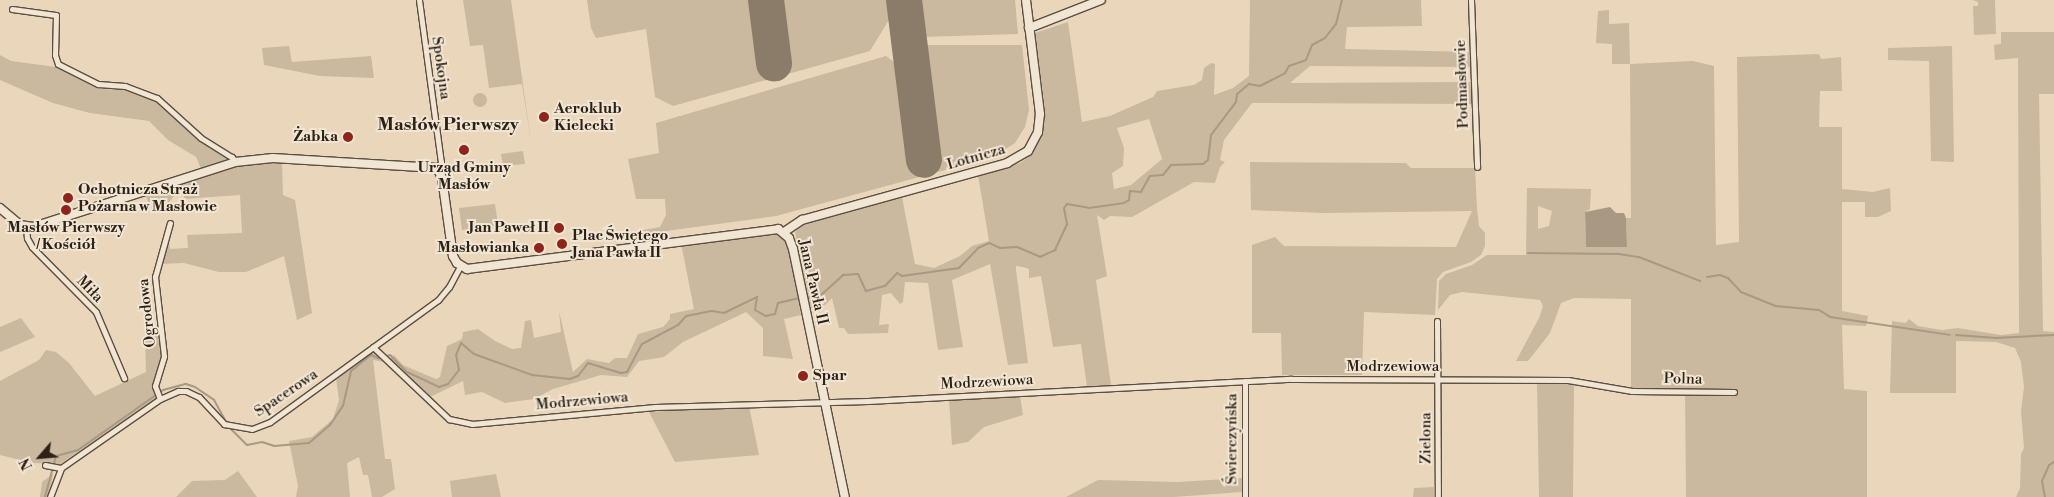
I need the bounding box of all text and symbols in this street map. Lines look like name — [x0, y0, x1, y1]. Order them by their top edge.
street label: Spokojna — [428, 35, 454, 101]
street label: Podmasłowie — [1451, 39, 1473, 129]
place label: Aeroklub Kielecki — [554, 99, 622, 134]
marker: Aeroklub Kielecki — [538, 111, 550, 123]
district label: Masłów Pierwszy — [377, 114, 519, 136]
place label: Żabka — [294, 128, 338, 146]
marker: Żabka — [342, 131, 354, 143]
street label: Lotnicza — [945, 140, 1007, 174]
marker: Urząd Gminy Masłów — [458, 144, 470, 156]
place label: Urząd Gminy Masłów — [417, 158, 511, 193]
place label: Ochotnicza Straż Pożarna w Masłowie — [78, 180, 217, 215]
marker: Ochotnicza Straż Pożarna w Masłowie — [62, 192, 74, 204]
marker: Masłów Pierwszy / Kościół — [60, 204, 72, 216]
place label: Masłów Pierwszy / Kościół — [7, 218, 125, 253]
place label: Jan Paweł II — [468, 219, 549, 237]
marker: Jan Paweł II — [553, 222, 565, 234]
place label: Plac Świętego Jana Pawła II — [572, 226, 668, 261]
street label: Jana Pawła II — [794, 237, 832, 327]
marker: Plac Świętego Jana Pawła II — [556, 238, 568, 250]
place label: Masłowianka — [437, 239, 529, 257]
marker: Masłowianka — [533, 242, 545, 254]
street label: Miła — [73, 272, 107, 306]
street label: Ogrodowa — [134, 278, 160, 348]
street label: Modrzewiowa — [1347, 358, 1439, 376]
street label: Spacerowa — [251, 365, 321, 421]
place label: Spar — [813, 367, 847, 385]
marker: Spar — [797, 370, 809, 382]
street label: Polna — [1664, 370, 1702, 388]
street label: Modrzewiowa — [940, 371, 1034, 393]
street label: Modrzewiowa — [535, 388, 629, 414]
street label: Świerczyńska — [1223, 393, 1241, 485]
street label: Zielona — [1417, 412, 1435, 464]
north arrow — [15, 432, 65, 482]
text: N — [16, 455, 37, 473]

